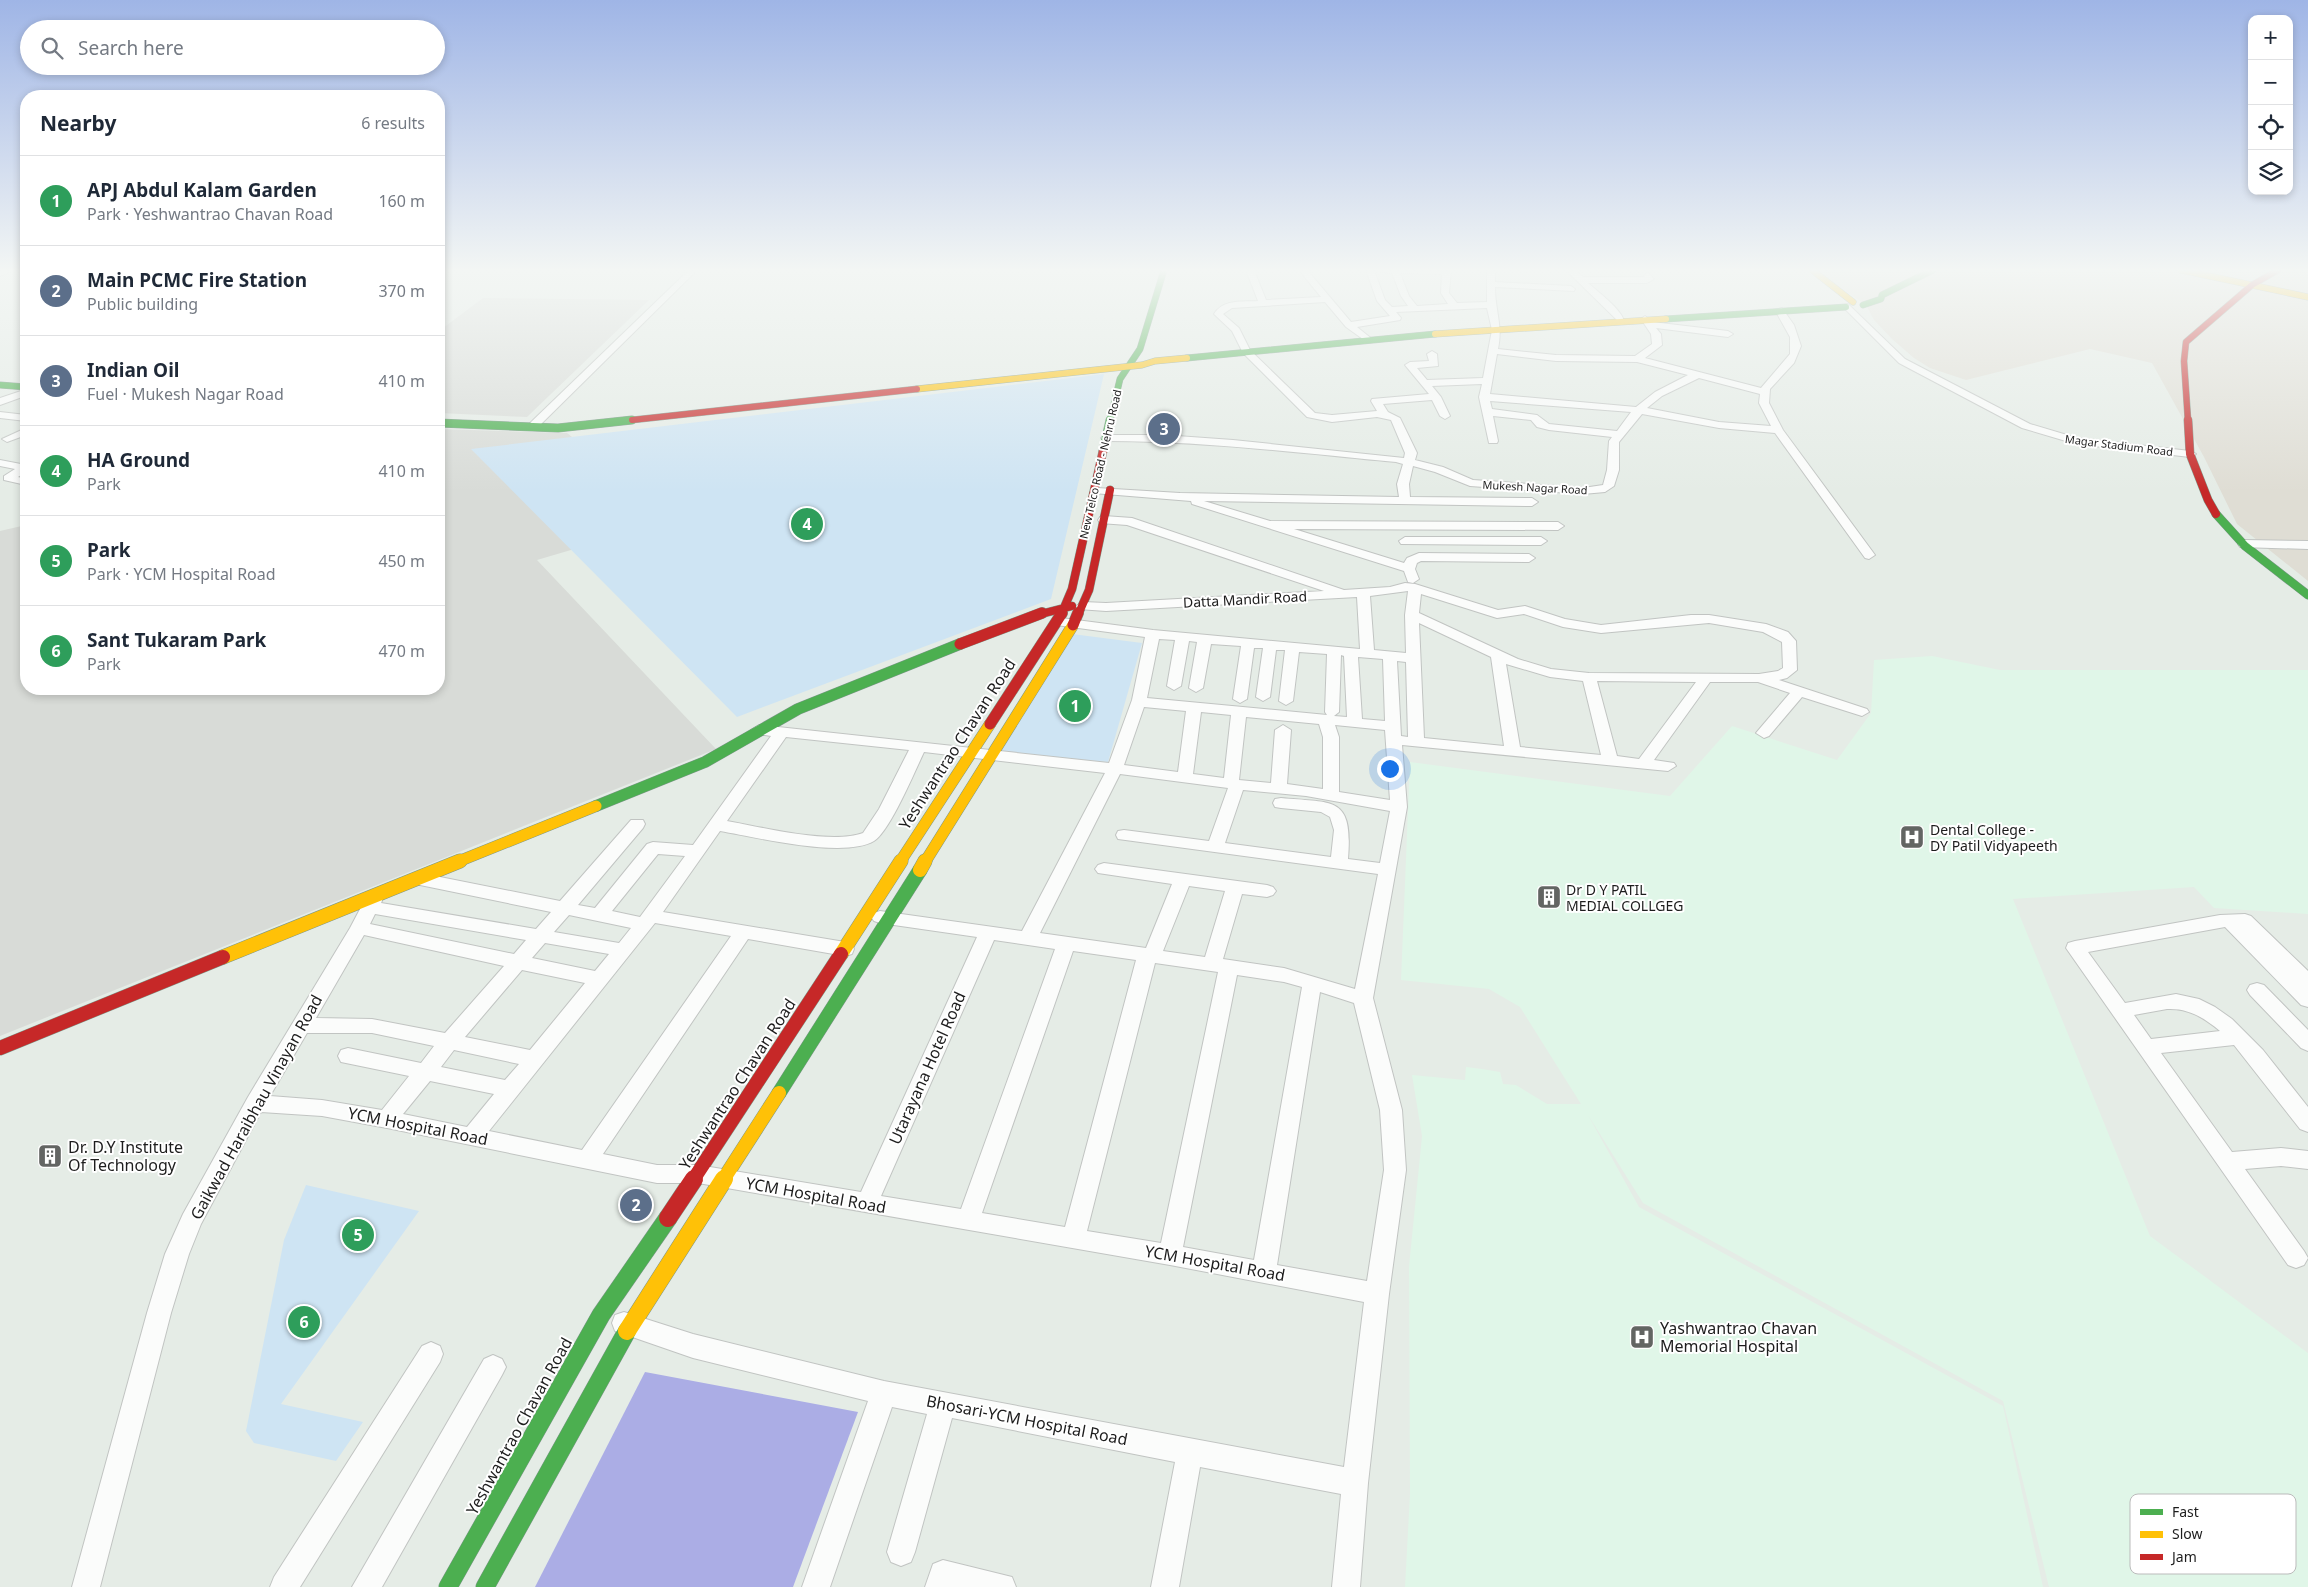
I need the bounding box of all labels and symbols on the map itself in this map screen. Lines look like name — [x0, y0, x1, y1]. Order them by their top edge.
street label: New Telco Road - Nehru Road — [1076, 388, 1124, 540]
pin: 3 — [1148, 410, 1180, 448]
street label: Magar Stadium Road — [2064, 431, 2174, 459]
street label: Mukesh Nagar Road — [1482, 477, 1588, 497]
pin: 4 — [791, 505, 823, 543]
street label: Datta Mandir Road — [1183, 586, 1307, 612]
street label: Yeshwantrao Chavan Road — [893, 654, 1021, 834]
pin: 1 — [1059, 687, 1091, 725]
your location — [1377, 756, 1403, 782]
place label: Dental College - DY Patil Vidyapeeth — [1930, 820, 2058, 855]
hospital icon: Dental College - DY Patil Vidyapeeth — [1899, 824, 1925, 850]
place label: Dr D Y PATIL MEDIAL COLLGEG — [1566, 880, 1683, 915]
building icon: Dr D Y PATIL MEDIAL COLLGEG — [1536, 884, 1562, 910]
street label: Utarayana Hotel Road — [883, 988, 971, 1148]
street label: Gaikwad Haraibhau Vinayan Road — [185, 991, 327, 1223]
street label: Yeshwantrao Chavan Road — [673, 994, 801, 1174]
street label: YCM Hospital Road — [346, 1102, 490, 1150]
place label: Dr. D.Y Institute Of Technology — [68, 1136, 183, 1176]
building icon: Dr. D.Y Institute Of Technology — [37, 1143, 63, 1169]
street label: YCM Hospital Road — [744, 1172, 888, 1218]
pin: 2 — [620, 1186, 652, 1224]
pin: 5 — [342, 1216, 374, 1254]
street label: YCM Hospital Road — [1143, 1240, 1287, 1286]
pin: 6 — [288, 1303, 320, 1341]
place label: Yashwantrao Chavan Memorial Hospital — [1660, 1317, 1817, 1357]
hospital icon: Yashwantrao Chavan Memorial Hospital — [1629, 1324, 1655, 1350]
street label: Yeshwantrao Chavan Road — [461, 1333, 577, 1519]
street label: Bhosari-YCM Hospital Road — [924, 1390, 1130, 1450]
legend — [2130, 1494, 2296, 1574]
text: Fast — [2172, 1502, 2199, 1521]
text: Slow — [2172, 1524, 2203, 1543]
text: Jam — [2170, 1547, 2197, 1566]

